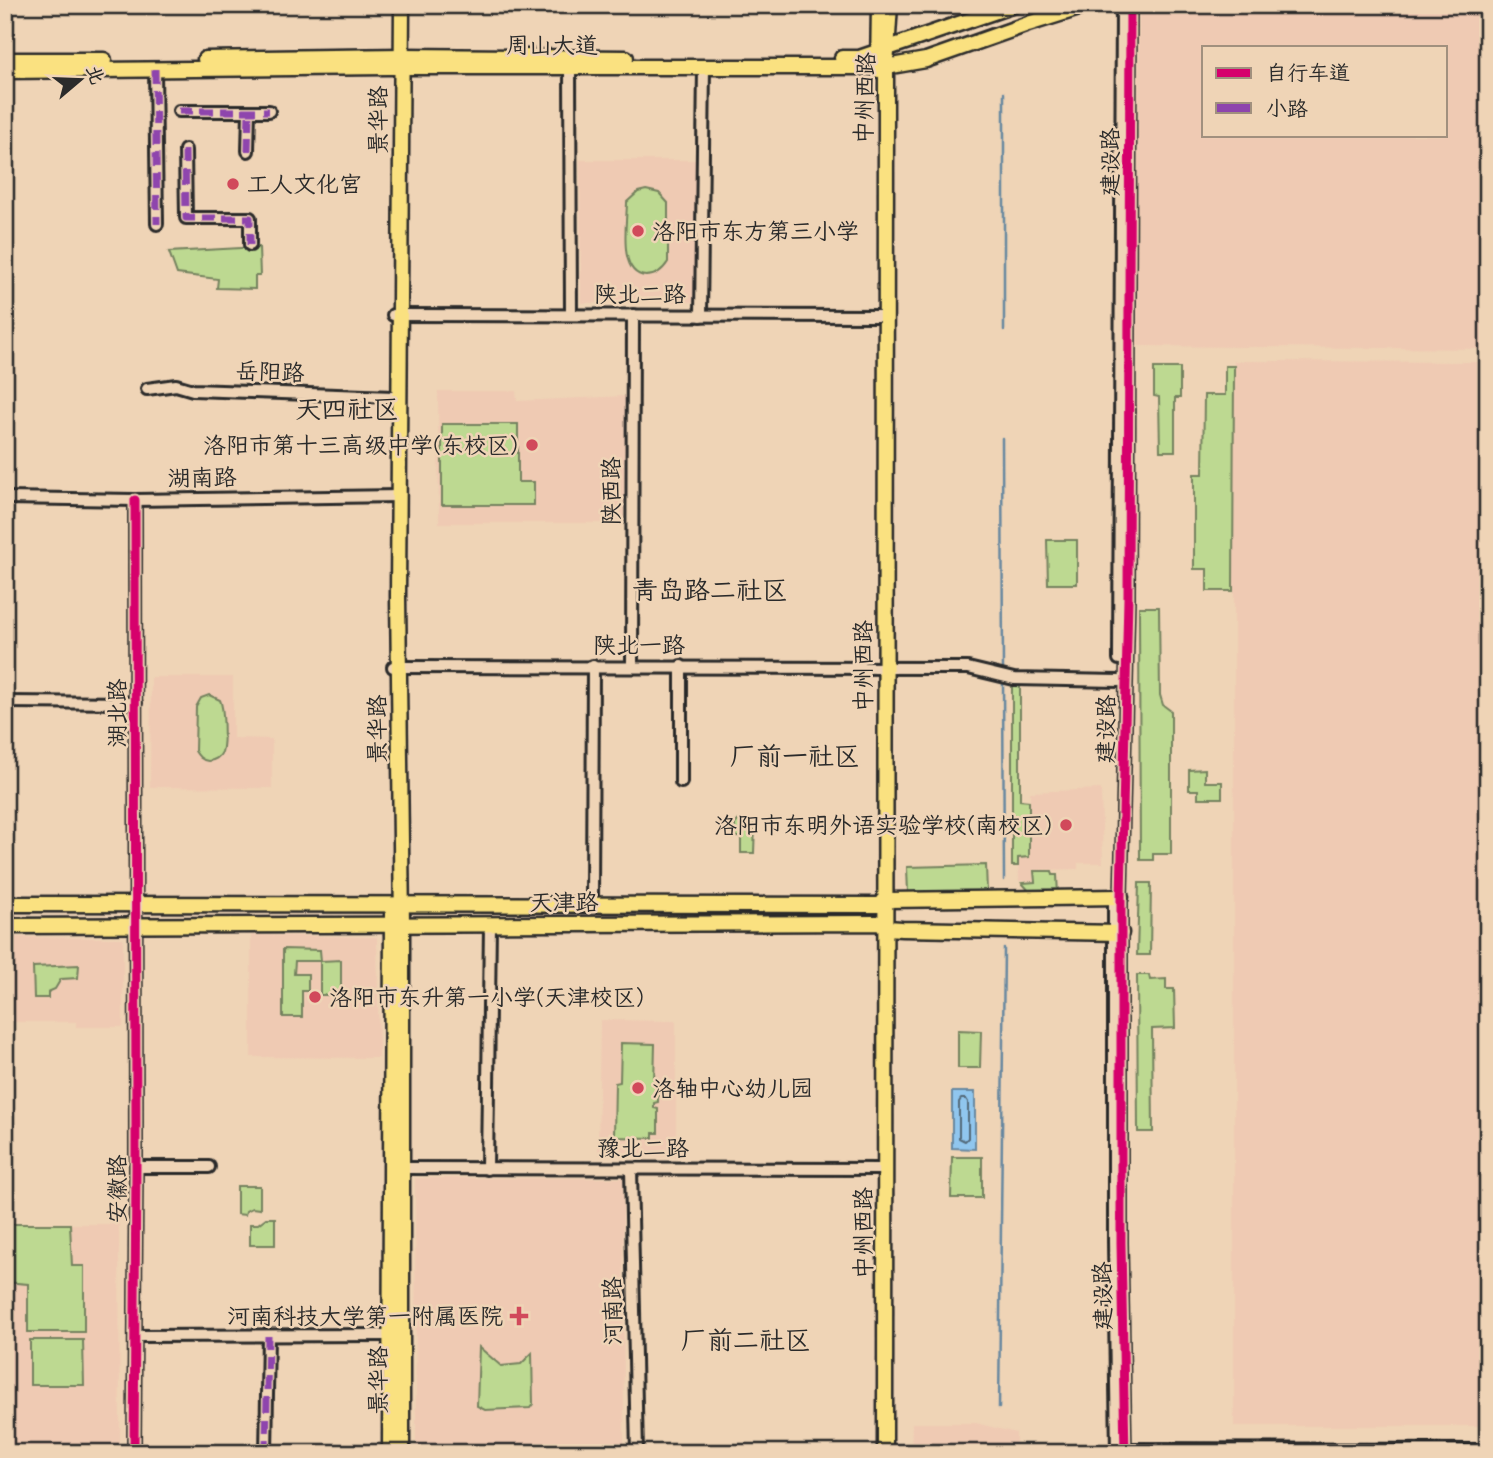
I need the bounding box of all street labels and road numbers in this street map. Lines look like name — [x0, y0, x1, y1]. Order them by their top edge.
street label: 周山大道 — [506, 32, 598, 59]
street label: 中州西路 — [850, 52, 880, 144]
street label: 景华路 — [365, 86, 392, 155]
street label: 建设路 — [1097, 128, 1124, 197]
street label: 陕北二路 — [594, 281, 686, 308]
street label: 岳阳路 — [235, 357, 305, 387]
street label: 陕西路 — [598, 457, 625, 526]
street label: 湖南路 — [167, 464, 237, 492]
street label: 中州西路 — [850, 620, 877, 712]
street label: 陕北一路 — [593, 632, 685, 659]
street label: 湖北路 — [104, 679, 131, 748]
street label: 建设路 — [1092, 694, 1120, 764]
street label: 景华路 — [364, 695, 391, 764]
street label: 天津路 — [530, 889, 599, 916]
street label: 豫北二路 — [597, 1135, 689, 1162]
street label: 安徽路 — [104, 1155, 131, 1224]
street label: 中州西路 — [850, 1187, 877, 1279]
street label: 建设路 — [1089, 1261, 1117, 1331]
street label: 河南路 — [599, 1276, 627, 1346]
street label: 景华路 — [365, 1346, 392, 1415]

